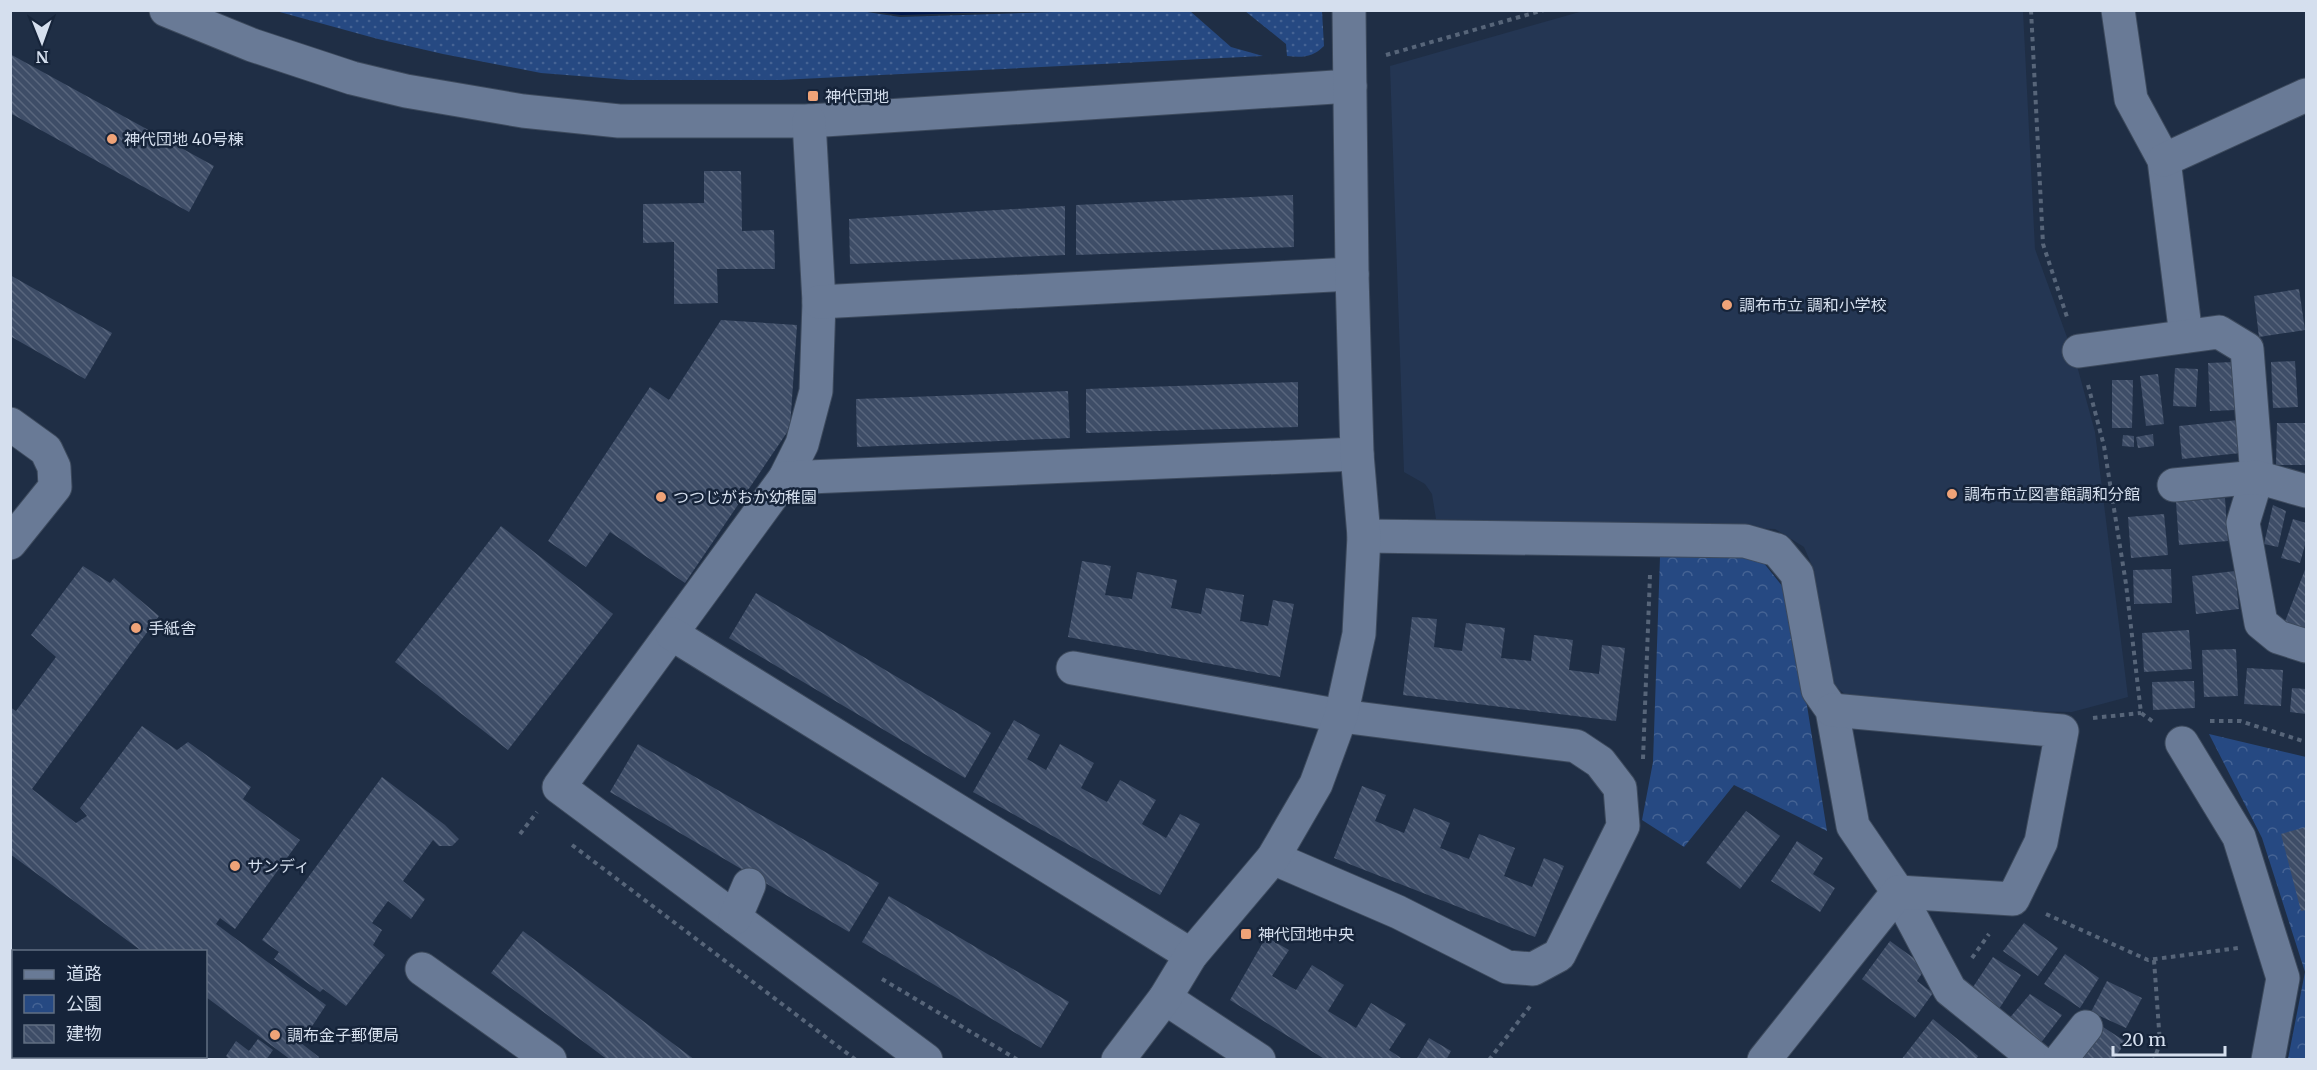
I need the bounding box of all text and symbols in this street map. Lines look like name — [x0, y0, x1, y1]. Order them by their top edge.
north arrow — [12, 12, 72, 72]
text: N — [35, 47, 49, 67]
place label: 神代団地 — [825, 86, 889, 106]
marker: 神代団地 — [806, 89, 820, 103]
place label: 神代団地 40号棟 — [124, 129, 244, 149]
marker: 神代団地 40号棟 — [105, 132, 119, 146]
place label: 調布市立 調和小学校 — [1739, 295, 1887, 315]
marker: 調布市立 調和小学校 — [1720, 298, 1734, 312]
place label: 調布市立図書館調和分館 — [1964, 484, 2140, 504]
place label: つつじがおか幼稚園 — [673, 487, 817, 507]
marker: 調布市立図書館調和分館 — [1945, 487, 1959, 501]
marker: つつじがおか幼稚園 — [654, 490, 668, 504]
place label: 手紙舎 — [148, 618, 196, 638]
marker: 手紙舎 — [129, 621, 143, 635]
place label: サンディ — [247, 856, 310, 876]
marker: サンディ — [228, 859, 242, 873]
place label: 神代団地中央 — [1258, 924, 1354, 944]
marker: 神代団地中央 — [1239, 927, 1253, 941]
legend — [12, 950, 207, 1058]
text: 道路 — [66, 962, 102, 985]
text: 公園 — [66, 992, 102, 1015]
scale bar — [2113, 1019, 2226, 1057]
text: 建物 — [66, 1022, 102, 1045]
place label: 調布金子郵便局 — [287, 1025, 399, 1045]
marker: 調布金子郵便局 — [268, 1028, 282, 1042]
text: 20 m — [2122, 1028, 2166, 1051]

